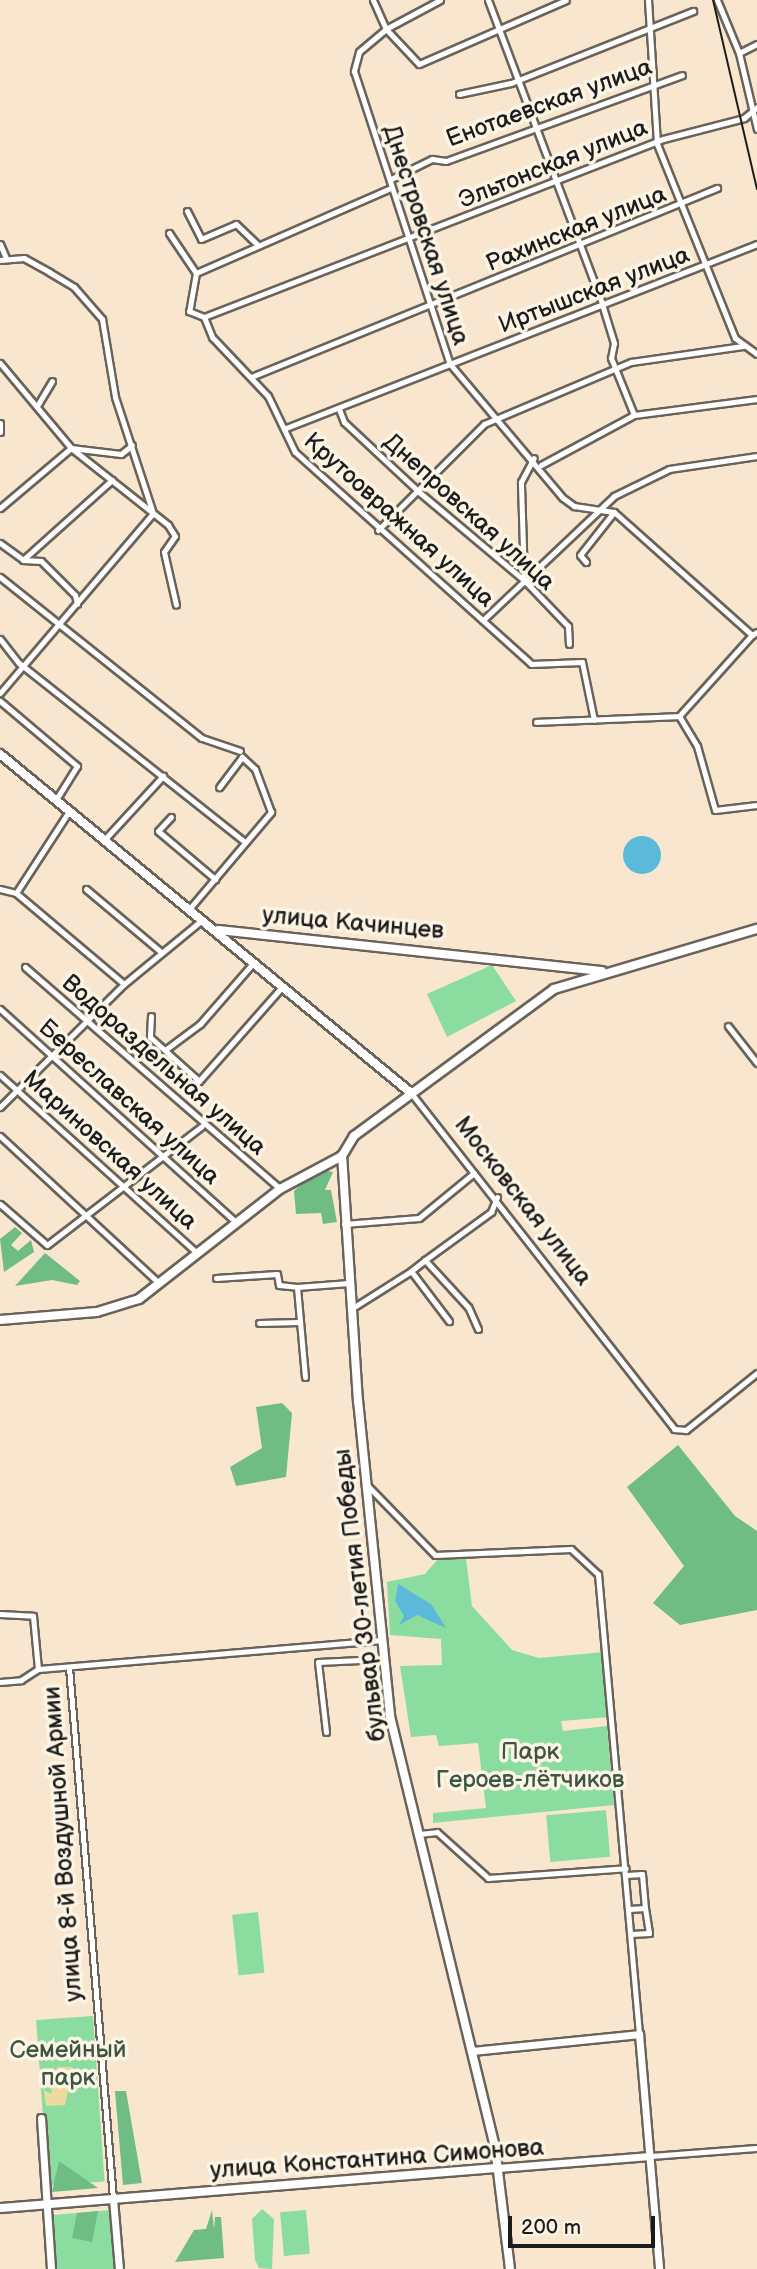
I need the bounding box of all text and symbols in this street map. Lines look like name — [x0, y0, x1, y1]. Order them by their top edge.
street label: Енотаевская улица — [442, 52, 656, 154]
street label: Эльтонская улица — [454, 113, 652, 215]
street label: Днестровская улица — [377, 121, 475, 349]
street label: Рахинская улица — [482, 180, 670, 278]
street label: Иртышская улица — [494, 240, 694, 340]
street label: Крутоовражная улица — [298, 427, 500, 613]
street label: Днепровская улица — [377, 427, 561, 597]
street label: улица Качинцев — [261, 901, 445, 945]
street label: Водораздельная улица — [56, 969, 272, 1161]
street label: Береславская улица — [33, 1013, 225, 1191]
street label: Мариновская улица — [17, 1064, 203, 1236]
street label: Московская улица — [448, 1111, 598, 1291]
street label: бульвар 30-летия Победы — [328, 1447, 392, 1743]
street label: улица 8-й Воздушной Армии — [38, 1685, 88, 2003]
park label: Парк Героев-лётчиков — [436, 1738, 624, 1794]
park label: Семейный парк — [9, 2036, 127, 2092]
street label: улица Константина Симонова — [209, 2133, 545, 2185]
scale bar — [512, 2202, 659, 2246]
text: 200 m — [521, 2215, 581, 2240]

